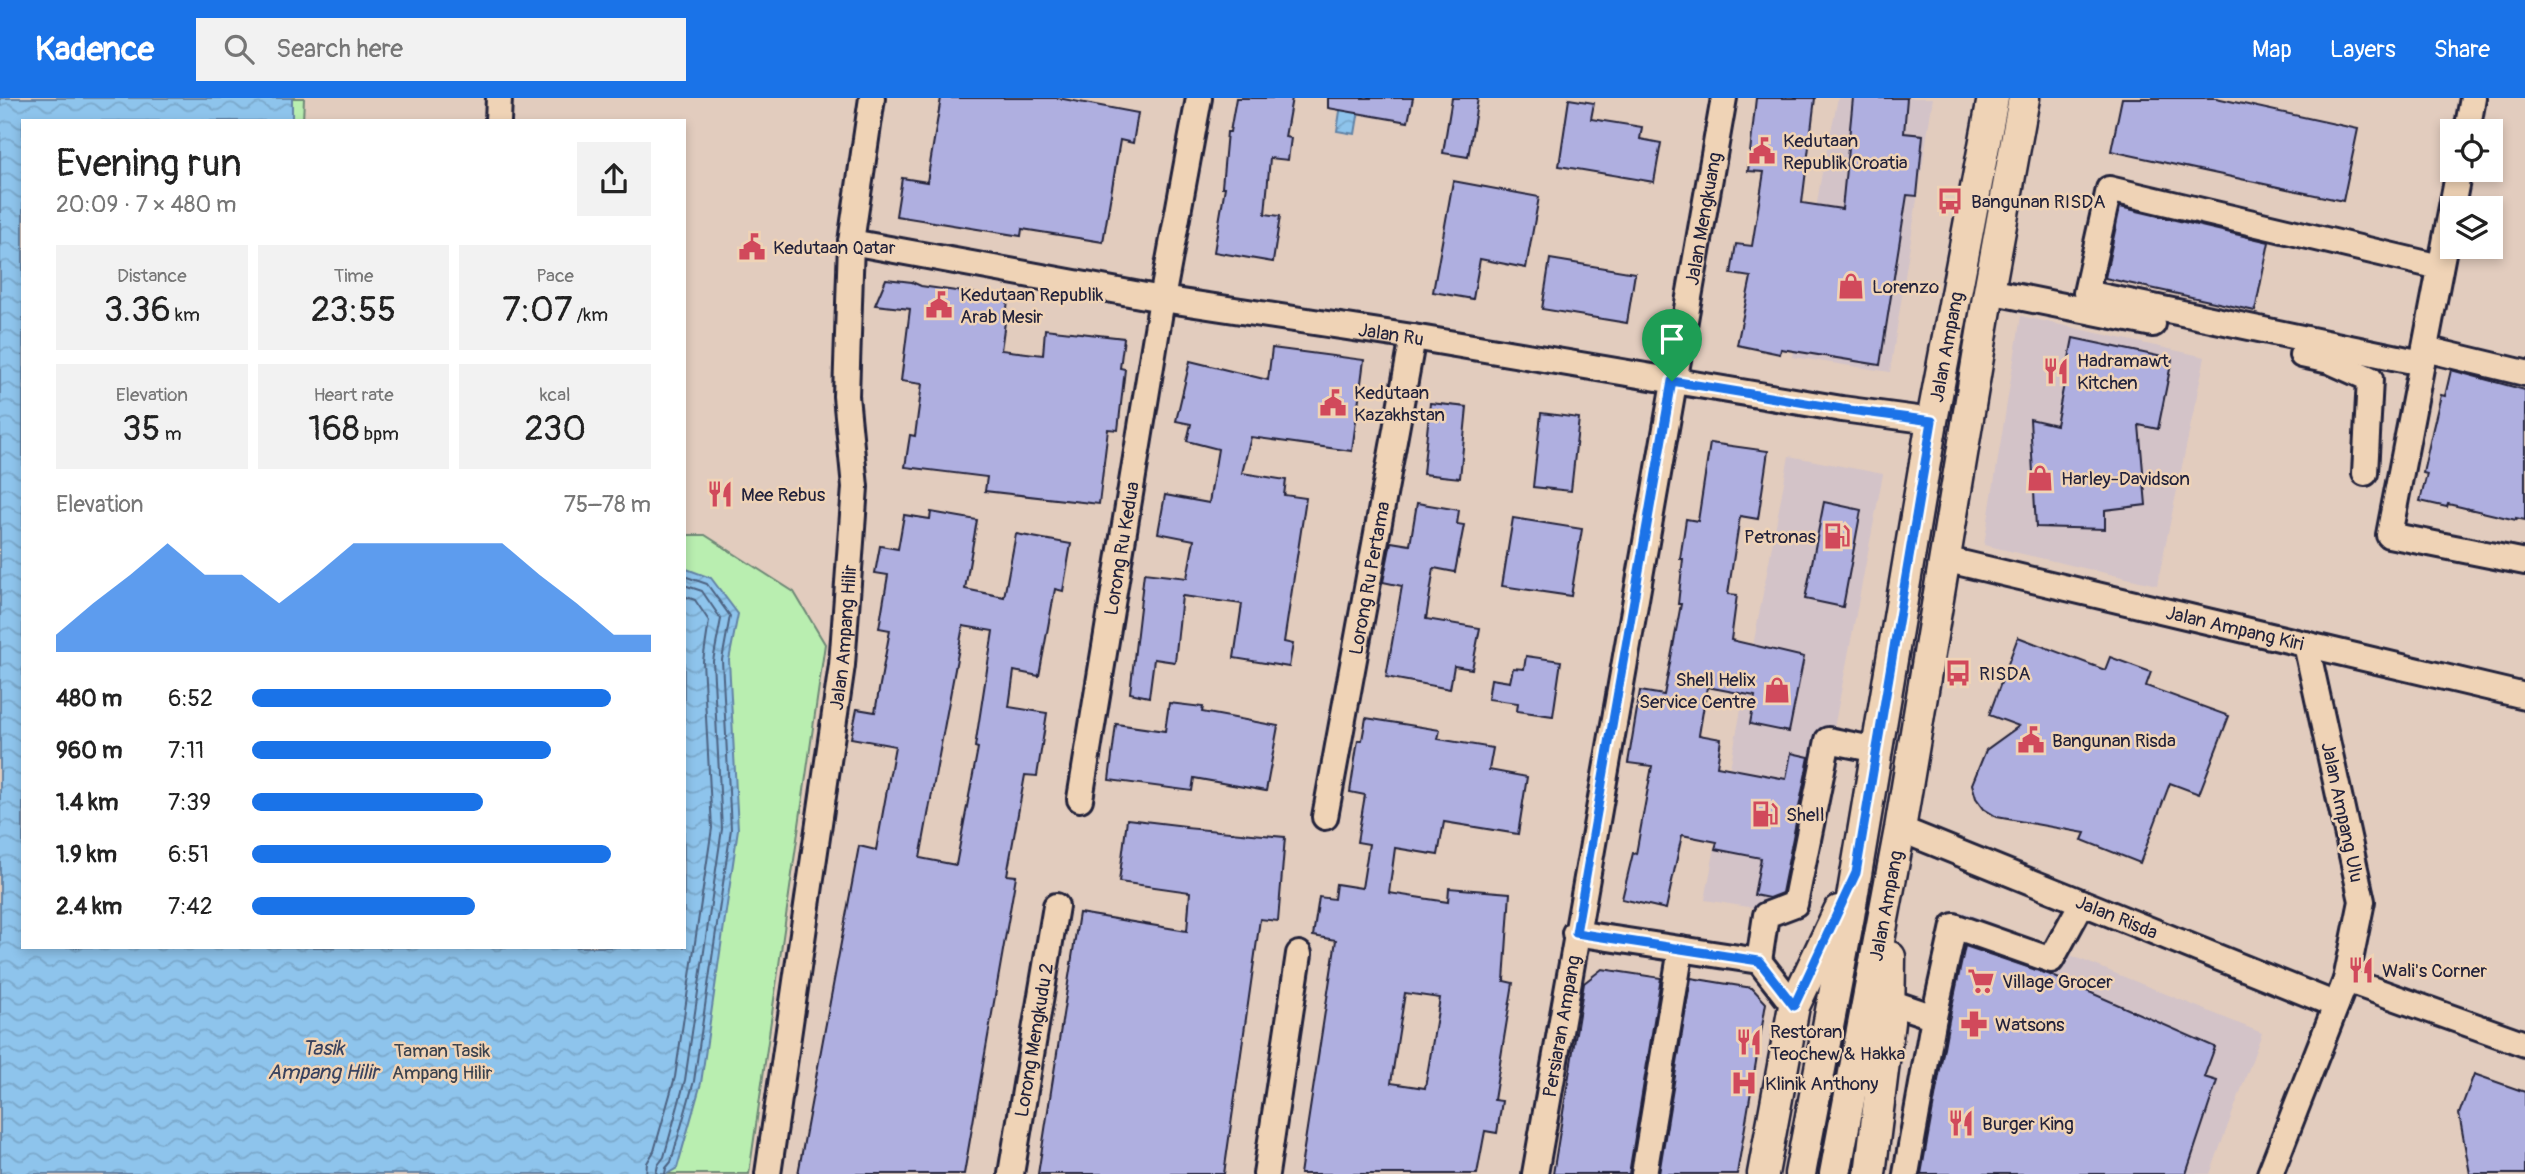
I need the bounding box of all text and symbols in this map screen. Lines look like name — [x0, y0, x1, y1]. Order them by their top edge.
search box — [196, 18, 686, 81]
text: Kadence — [35, 29, 154, 70]
icon: search — [220, 30, 258, 68]
text: Search here — [276, 33, 403, 65]
text: Map — [2252, 35, 2292, 64]
text: Layers — [2330, 35, 2396, 64]
text: Share — [2434, 35, 2490, 64]
map controls — [2440, 119, 2503, 259]
button: locate — [2440, 119, 2503, 182]
place label: Kedutaan Republik Croatia — [1783, 129, 1908, 175]
public building icon: Kedutaan Republik Croatia — [1747, 136, 1777, 166]
text: Evening run — [56, 140, 242, 188]
button: share — [577, 142, 651, 216]
street label: Jalan Mengkuang — [1680, 150, 1727, 287]
bus stop icon: Bangunan RISDA — [1935, 186, 1965, 216]
text: 20:09 · 7 × 480 m — [56, 190, 237, 219]
place label: Bangunan RISDA — [1971, 190, 2105, 214]
button: layers — [2440, 196, 2503, 259]
public building icon: Kedutaan Qatar — [737, 232, 767, 262]
place label: Kedutaan Qatar — [773, 236, 896, 260]
text: Distance — [117, 264, 187, 288]
text: Time — [334, 264, 373, 288]
text: Pace — [536, 264, 574, 288]
shop icon: Lorenzo — [1836, 271, 1866, 301]
place label: Lorenzo — [1872, 275, 1939, 299]
place label: Kedutaan Republik Arab Mesir — [960, 283, 1103, 329]
text: 3.36 — [104, 288, 171, 332]
text: 23:55 — [311, 288, 396, 332]
text: 7:07 — [502, 288, 572, 332]
public building icon: Kedutaan Republik Arab Mesir — [924, 290, 954, 320]
street label: Jalan Ampang — [1925, 290, 1969, 404]
text: km — [171, 303, 200, 327]
text: /km — [572, 303, 608, 327]
pin — [1642, 309, 1702, 381]
street label: Jalan Ru — [1357, 318, 1426, 352]
icon: arrive — [1653, 320, 1691, 358]
place label: Hadramawt Kitchen — [2077, 349, 2169, 395]
restaurant icon: Hadramawt Kitchen — [2041, 356, 2071, 386]
place label: Kedutaan Kazakhstan — [1354, 381, 1445, 427]
text: Elevation — [116, 383, 188, 407]
text: Heart rate — [313, 383, 394, 407]
text: kcal — [540, 383, 571, 407]
public building icon: Kedutaan Kazakhstan — [1318, 388, 1348, 418]
text: 35 — [122, 407, 161, 451]
text: 168 — [308, 407, 360, 451]
text: 230 — [524, 407, 586, 451]
text: m — [161, 422, 182, 446]
text: bpm — [360, 422, 399, 446]
shop icon: Harley-Davidson — [2025, 463, 2055, 493]
place label: Harley-Davidson — [2061, 467, 2190, 491]
restaurant icon: Mee Rebus — [705, 479, 735, 509]
street label: Lorong Ru Kedua — [1099, 480, 1145, 617]
place label: Mee Rebus — [741, 483, 826, 507]
text: Elevation — [56, 490, 144, 519]
text: 75–78 m — [564, 490, 651, 519]
street label: Lorong Ru Pertama — [1344, 499, 1396, 657]
fuel station icon: Petronas — [1822, 521, 1852, 551]
place label: Petronas — [1744, 525, 1817, 549]
street label: Jalan Ampang Hilir — [825, 563, 862, 712]
street label: Jalan Ampang Kiri — [2163, 601, 2306, 656]
bus stop icon: RISDA — [1943, 658, 1973, 688]
place label: RISDA — [1979, 662, 2031, 686]
place label: Shell Helix Service Centre — [1639, 668, 1757, 714]
shop icon: Shell Helix Service Centre — [1762, 675, 1792, 705]
text: 480 m — [56, 684, 122, 713]
text: 6:52 — [168, 684, 213, 713]
public building icon: Bangunan Risda — [2016, 725, 2046, 755]
place label: Bangunan Risda — [2052, 729, 2176, 753]
text: 960 m — [56, 736, 122, 765]
text: 7:11 — [168, 736, 204, 765]
street label: Jalan Ampang Ulu — [2315, 740, 2369, 885]
text: 1.4 km — [56, 788, 118, 817]
text: 7:39 — [168, 788, 211, 817]
fuel station icon: Shell — [1750, 799, 1780, 829]
place label: Shell — [1786, 803, 1824, 827]
text: 1.9 km — [56, 840, 117, 869]
text: 6:51 — [168, 840, 209, 869]
street label: Jalan Ampang — [1864, 849, 1909, 963]
street label: Jalan Risda — [2072, 890, 2161, 945]
text: 2.4 km — [56, 892, 122, 921]
text: 7:42 — [168, 892, 213, 921]
street label: Persiaran Ampang — [1538, 954, 1586, 1099]
restaurant icon: Wali's Corner — [2346, 955, 2376, 985]
place label: Wali's Corner — [2382, 959, 2487, 983]
street label: Lorong Mengkudu 2 — [1010, 961, 1059, 1119]
supermarket icon: Village Grocer — [1966, 966, 1996, 996]
place label: Village Grocer — [2002, 970, 2113, 994]
pharmacy icon: Watsons — [1959, 1009, 1989, 1039]
place label: Watsons — [1995, 1013, 2065, 1037]
place label: Restoran Teochew & Hakka — [1770, 1020, 1906, 1066]
restaurant icon: Restoran Teochew & Hakka — [1734, 1027, 1764, 1057]
water label: Tasik Ampang Hilir — [267, 1035, 381, 1086]
park label: Taman Tasik Ampang Hilir — [392, 1039, 493, 1085]
hospital icon: Klinik Anthony — [1729, 1068, 1759, 1098]
place label: Klinik Anthony — [1765, 1072, 1878, 1096]
restaurant icon: Burger King — [1946, 1108, 1976, 1138]
place label: Burger King — [1982, 1112, 2074, 1136]

